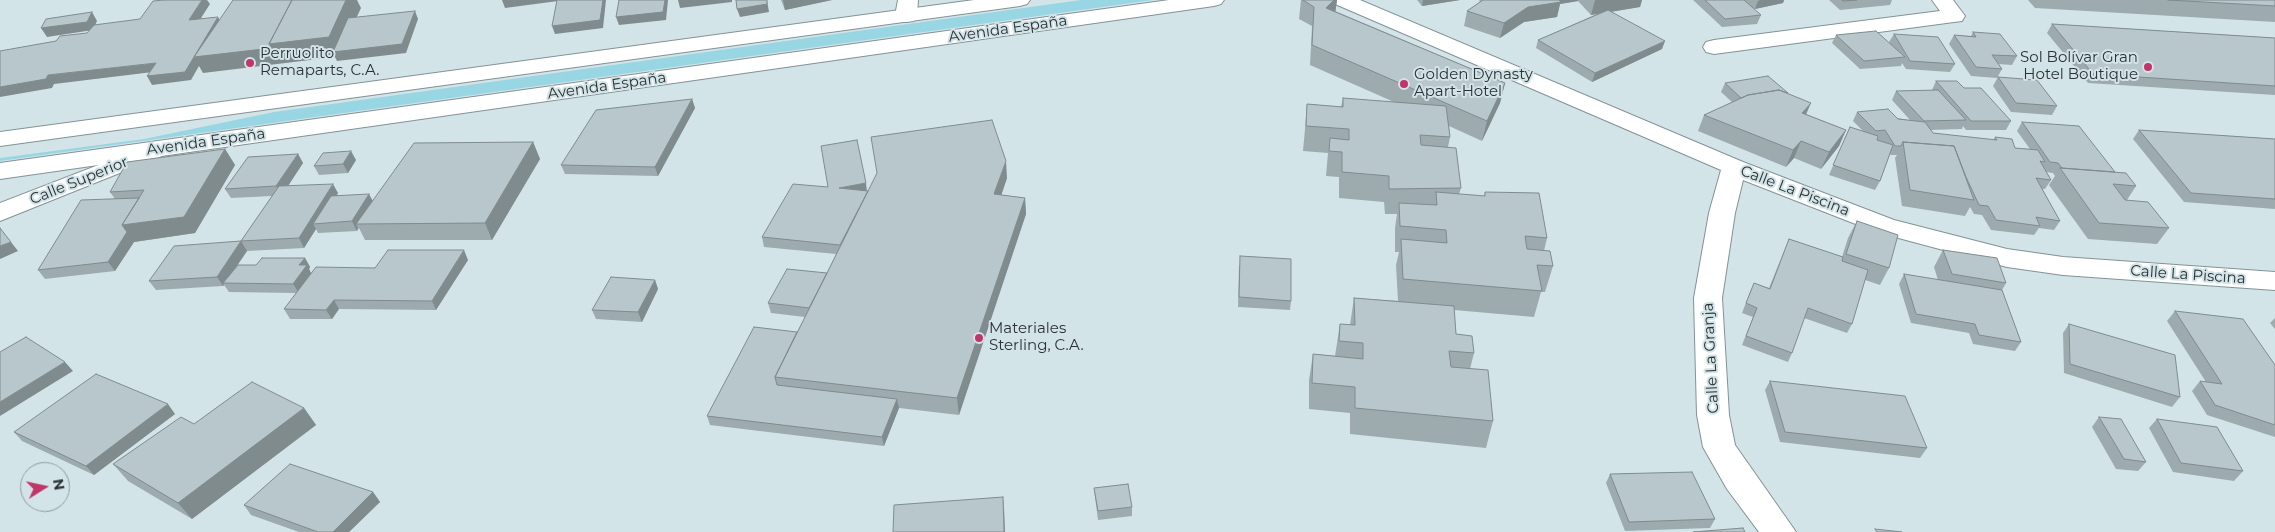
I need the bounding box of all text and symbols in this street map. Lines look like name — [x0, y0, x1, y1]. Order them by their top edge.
street label: Avenida España — [948, 12, 1068, 46]
place label: Perruolito Remaparts, C.A. — [260, 45, 379, 80]
place label: Sol Bolívar Gran Hotel Boutique — [2020, 49, 2138, 84]
marker: Perruolito Remaparts, C.A. — [244, 57, 256, 69]
marker: Sol Bolívar Gran Hotel Boutique — [2142, 61, 2154, 73]
place label: Golden Dynasty Apart-Hotel — [1414, 66, 1533, 101]
street label: Avenida España — [547, 69, 667, 103]
marker: Golden Dynasty Apart-Hotel — [1398, 78, 1410, 90]
street label: Avenida España — [146, 125, 266, 159]
street label: Calle Superior — [27, 153, 131, 209]
street label: Calle La Piscina — [1738, 162, 1852, 220]
street label: Calle La Piscina — [2130, 262, 2246, 288]
street label: Calle La Granja — [1699, 302, 1723, 414]
place label: Materiales Sterling, C.A. — [989, 320, 1084, 355]
marker: Materiales Sterling, C.A. — [973, 332, 985, 344]
north arrow — [20, 462, 70, 512]
text: N — [49, 477, 69, 492]

